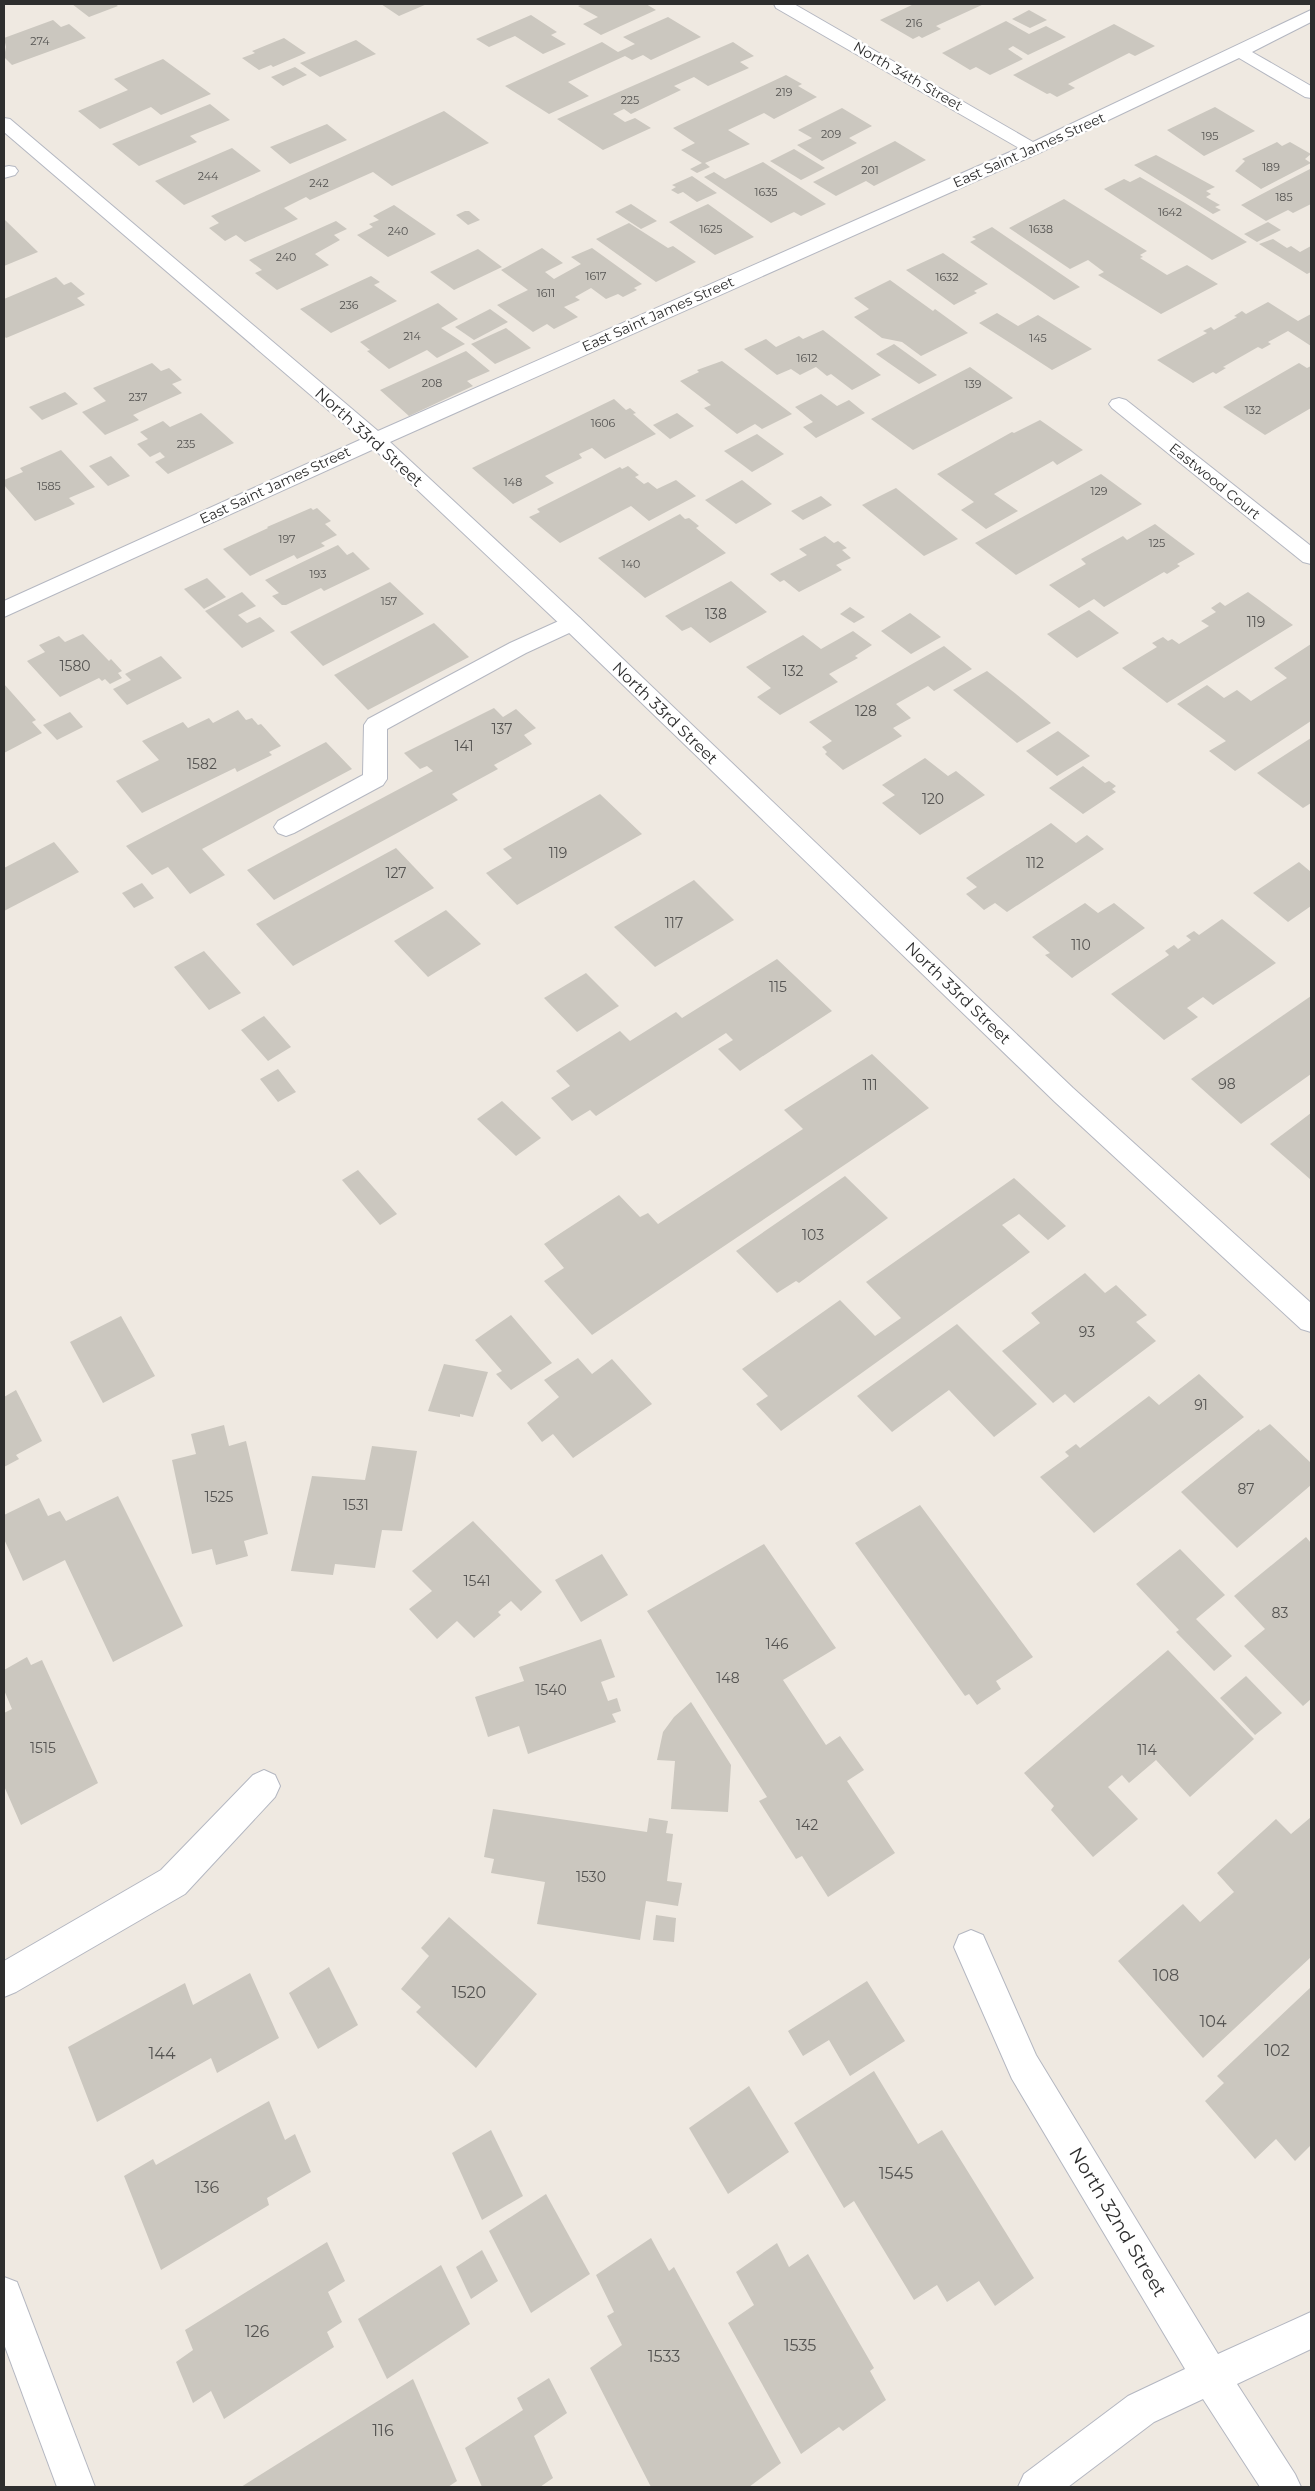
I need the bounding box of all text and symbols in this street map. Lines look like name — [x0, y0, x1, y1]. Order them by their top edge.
house number: 216 — [906, 16, 923, 30]
house number: 274 — [30, 34, 50, 48]
street label: North 34th Street — [850, 37, 966, 115]
house number: 219 — [776, 85, 793, 99]
house number: 225 — [621, 93, 639, 107]
street label: East Saint James Street — [950, 108, 1108, 192]
house number: 209 — [821, 127, 841, 141]
house number: 195 — [1202, 129, 1218, 143]
house number: 189 — [1262, 160, 1280, 174]
house number: 201 — [861, 163, 879, 177]
house number: 244 — [198, 169, 219, 183]
house number: 242 — [309, 176, 329, 190]
house number: 1635 — [755, 185, 778, 199]
house number: 185 — [1275, 190, 1293, 204]
house number: 1642 — [1158, 205, 1182, 219]
house number: 1625 — [699, 222, 723, 236]
house number: 1638 — [1029, 222, 1053, 236]
house number: 240 — [388, 224, 408, 238]
house number: 240 — [276, 250, 296, 264]
house number: 1617 — [585, 269, 607, 283]
house number: 1632 — [935, 270, 959, 284]
street label: East Saint James Street — [579, 272, 737, 356]
house number: 1611 — [537, 286, 555, 300]
house number: 236 — [339, 298, 359, 312]
house number: 214 — [403, 329, 421, 343]
house number: 145 — [1029, 331, 1047, 345]
house number: 1612 — [797, 351, 817, 365]
house number: 208 — [422, 376, 442, 390]
house number: 139 — [965, 377, 982, 391]
street label: North 33rd Street — [311, 384, 427, 491]
house number: 237 — [129, 390, 147, 404]
house number: 132 — [1245, 403, 1261, 417]
house number: 1606 — [591, 416, 616, 430]
house number: 235 — [177, 437, 195, 451]
street label: Eastwood Court — [1166, 439, 1264, 523]
street label: East Saint James Street — [197, 442, 354, 528]
house number: 148 — [504, 475, 522, 489]
house number: 1585 — [37, 479, 61, 493]
house number: 129 — [1091, 484, 1108, 498]
house number: 197 — [278, 532, 296, 546]
house number: 125 — [1149, 536, 1165, 550]
house number: 140 — [622, 557, 640, 571]
house number: 193 — [310, 567, 326, 581]
house number: 157 — [381, 594, 397, 608]
house number: 138 — [705, 605, 727, 623]
house number: 119 — [1247, 613, 1265, 631]
house number: 1580 — [59, 657, 91, 675]
street label: North 33rd Street — [608, 658, 722, 768]
house number: 132 — [783, 662, 803, 680]
house number: 128 — [855, 702, 877, 720]
house number: 137 — [491, 720, 513, 738]
house number: 141 — [454, 737, 474, 755]
house number: 1582 — [187, 755, 217, 773]
house number: 120 — [922, 790, 944, 808]
house number: 119 — [549, 844, 567, 862]
house number: 112 — [1026, 854, 1044, 872]
house number: 127 — [385, 864, 407, 882]
house number: 117 — [665, 914, 683, 932]
house number: 110 — [1071, 936, 1091, 954]
street label: North 33rd Street — [901, 938, 1015, 1048]
house number: 115 — [769, 978, 787, 996]
house number: 98 — [1218, 1075, 1236, 1093]
house number: 111 — [862, 1076, 878, 1094]
house number: 103 — [802, 1226, 824, 1244]
house number: 93 — [1079, 1323, 1095, 1341]
house number: 91 — [1194, 1396, 1208, 1414]
house number: 87 — [1237, 1480, 1255, 1498]
house number: 1525 — [205, 1488, 233, 1506]
house number: 1531 — [343, 1496, 369, 1514]
house number: 1541 — [464, 1572, 490, 1590]
house number: 83 — [1272, 1604, 1289, 1622]
house number: 146 — [766, 1635, 789, 1653]
house number: 148 — [716, 1669, 740, 1687]
house number: 1540 — [535, 1681, 567, 1699]
house number: 1515 — [30, 1739, 56, 1757]
house number: 114 — [1137, 1741, 1157, 1759]
house number: 142 — [796, 1816, 818, 1834]
house number: 1530 — [576, 1868, 606, 1886]
house number: 108 — [1153, 1966, 1179, 1985]
house number: 1520 — [452, 1983, 486, 2002]
house number: 104 — [1200, 2012, 1227, 2031]
house number: 102 — [1264, 2041, 1290, 2060]
house number: 144 — [149, 2044, 176, 2063]
street label: North 32nd Street — [1064, 2143, 1172, 2301]
house number: 1545 — [879, 2164, 913, 2183]
house number: 136 — [195, 2178, 220, 2197]
house number: 126 — [245, 2322, 270, 2341]
house number: 1535 — [784, 2336, 816, 2355]
house number: 1533 — [648, 2347, 680, 2366]
house number: 116 — [372, 2421, 394, 2440]

